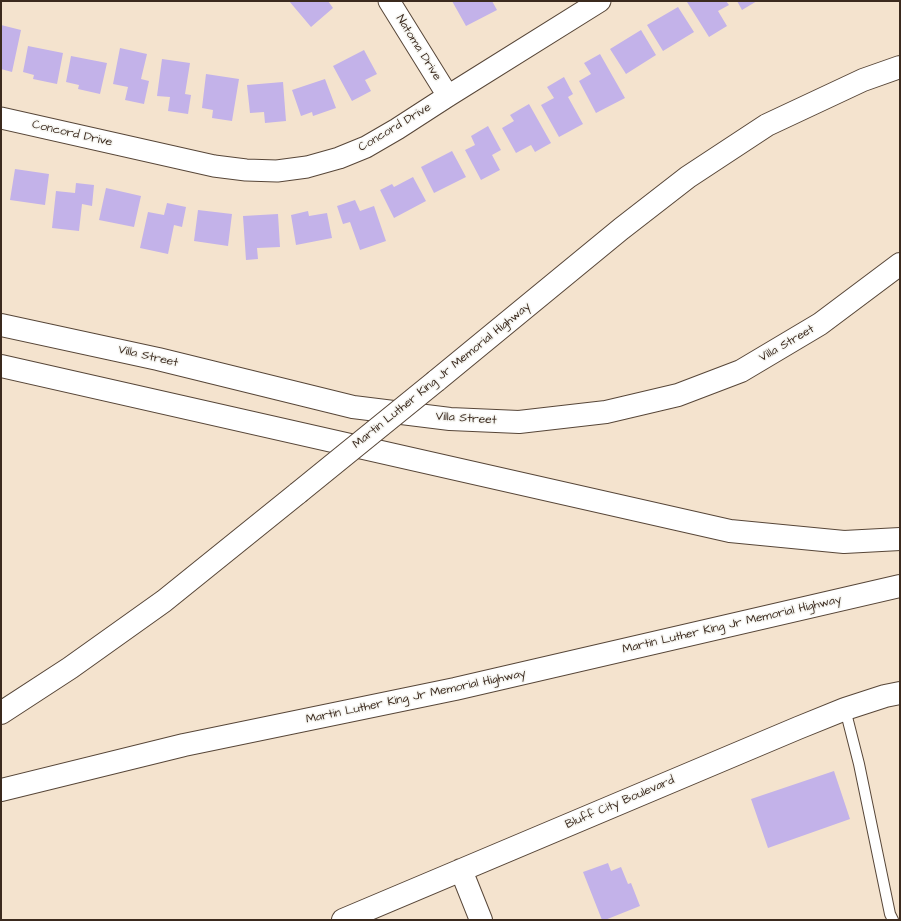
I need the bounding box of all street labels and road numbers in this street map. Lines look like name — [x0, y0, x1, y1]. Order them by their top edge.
street label: Natoma Drive — [392, 13, 444, 83]
street label: Concord Drive — [356, 101, 434, 155]
street label: Concord Drive — [30, 118, 114, 150]
street label: Martin Luther King Jr Memorial Highway — [350, 300, 534, 452]
street label: Villa Street — [757, 323, 817, 365]
street label: Villa Street — [117, 343, 179, 371]
street label: Villa Street — [435, 410, 497, 428]
street label: Martin Luther King Jr Memorial Highway — [621, 593, 843, 657]
street label: Martin Luther King Jr Memorial Highway — [305, 667, 527, 727]
street label: Bluff City Boulevard — [563, 774, 677, 832]

